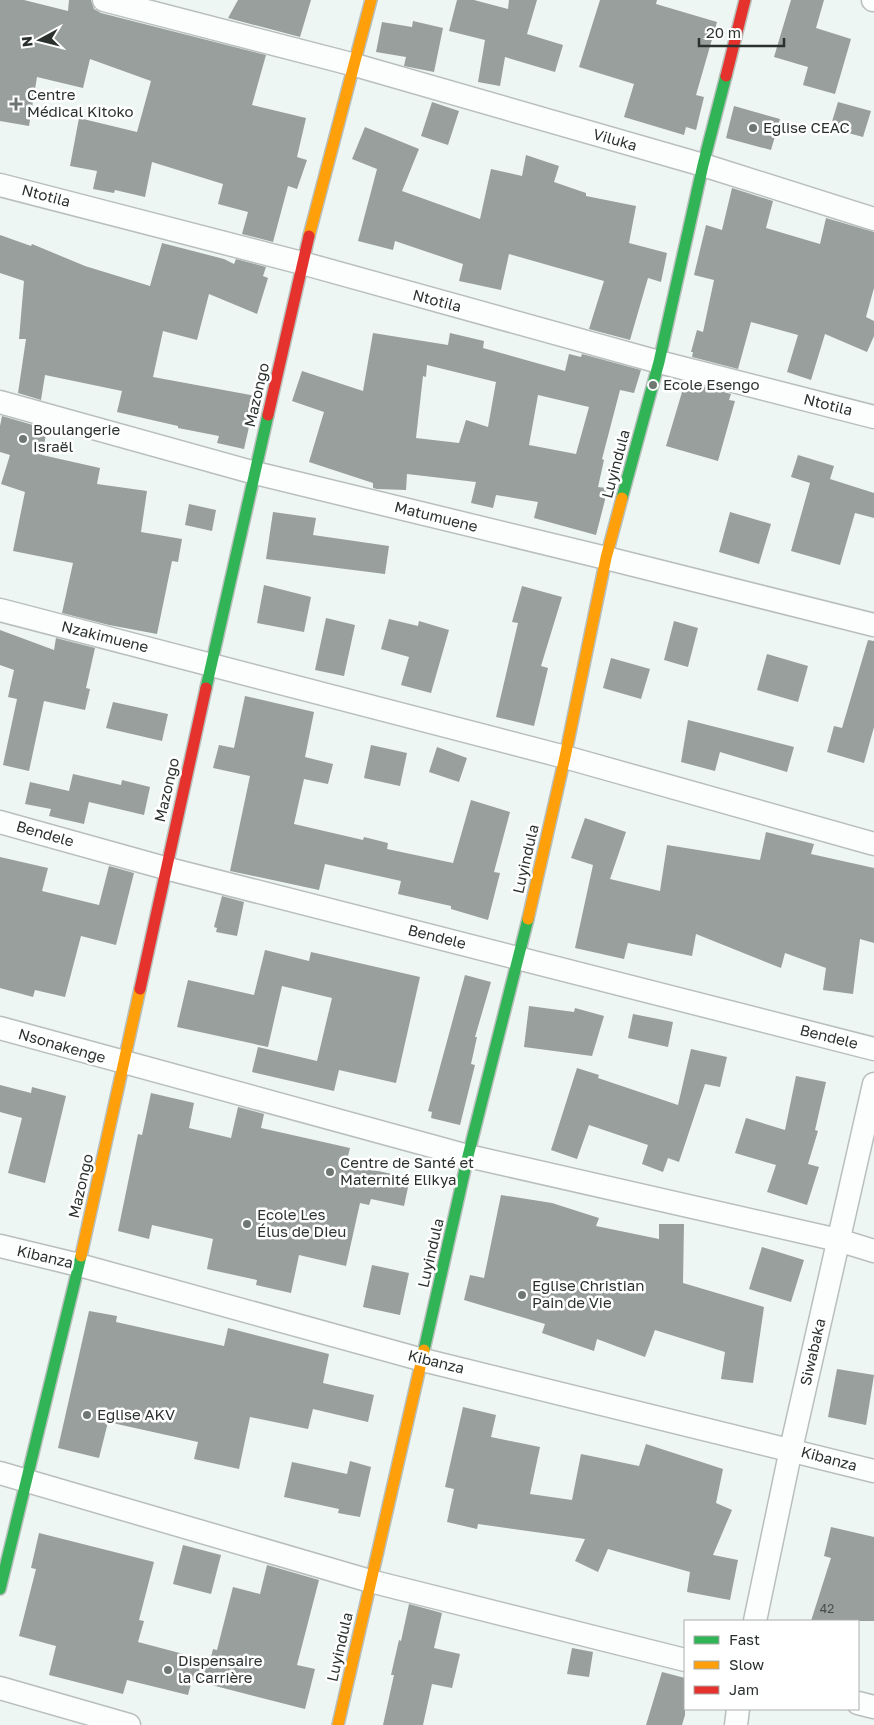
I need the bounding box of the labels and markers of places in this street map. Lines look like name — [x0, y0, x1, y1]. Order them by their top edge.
place label: Centre Médical Kitoko — [27, 85, 134, 120]
marker: Centre Médical Kitoko — [9, 97, 23, 111]
place label: Eglise CEAC — [763, 118, 850, 136]
marker: Eglise CEAC — [747, 122, 759, 134]
place label: Ecole Esengo — [663, 375, 760, 393]
marker: Ecole Esengo — [647, 379, 659, 391]
place label: Boulangerie Israël — [33, 420, 120, 455]
marker: Boulangerie Israël — [17, 433, 29, 445]
place label: Centre de Santé et Maternité Elikya — [340, 1153, 474, 1188]
marker: Centre de Santé et Maternité Elikya — [324, 1166, 336, 1178]
place label: Ecole Les Élus de DIeu — [257, 1205, 346, 1240]
marker: Ecole Les Élus de DIeu — [241, 1218, 253, 1230]
place label: Eglise Christian Pain de Vie — [532, 1276, 644, 1311]
marker: Eglise Christian Pain de Vie — [516, 1289, 528, 1301]
place label: Eglise AKV — [97, 1405, 175, 1423]
marker: Eglise AKV — [81, 1409, 93, 1421]
place label: Dispensaire la Carrière — [178, 1651, 263, 1686]
marker: Dispensaire la Carrière — [162, 1664, 174, 1676]

